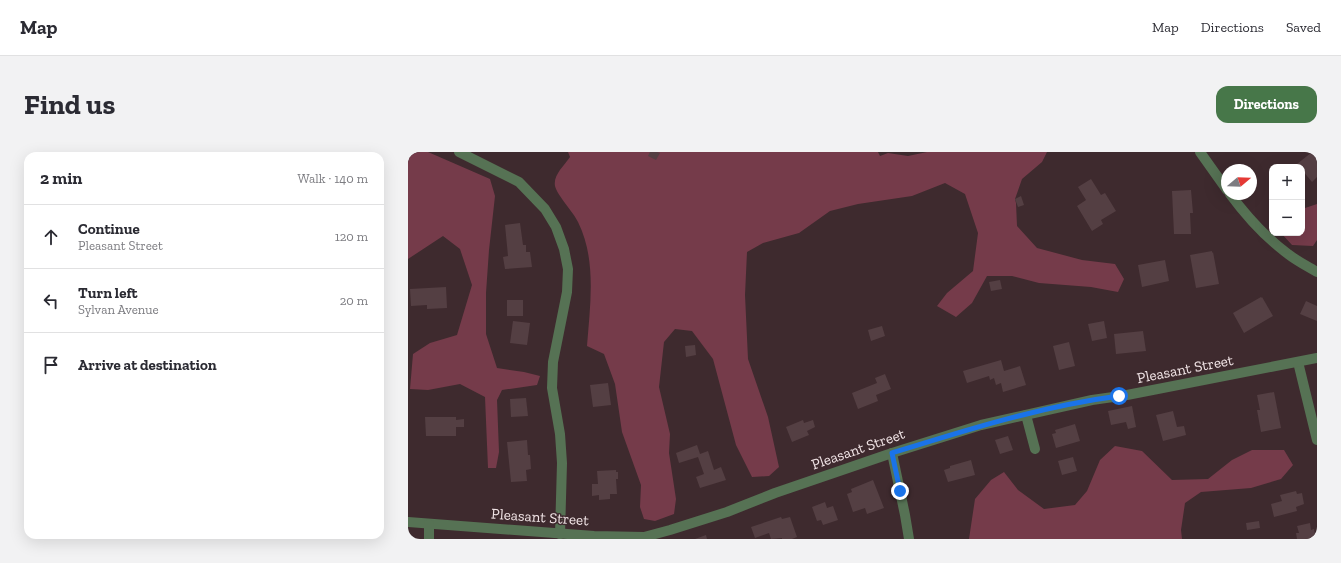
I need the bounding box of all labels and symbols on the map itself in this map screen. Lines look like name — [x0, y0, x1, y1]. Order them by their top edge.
north arrow — [1221, 164, 1257, 200]
street label: Pleasant Street — [1135, 351, 1235, 387]
route start — [1110, 387, 1128, 405]
street label: Pleasant Street — [809, 424, 908, 473]
route end — [891, 482, 909, 500]
street label: Pleasant Street — [491, 505, 590, 529]

